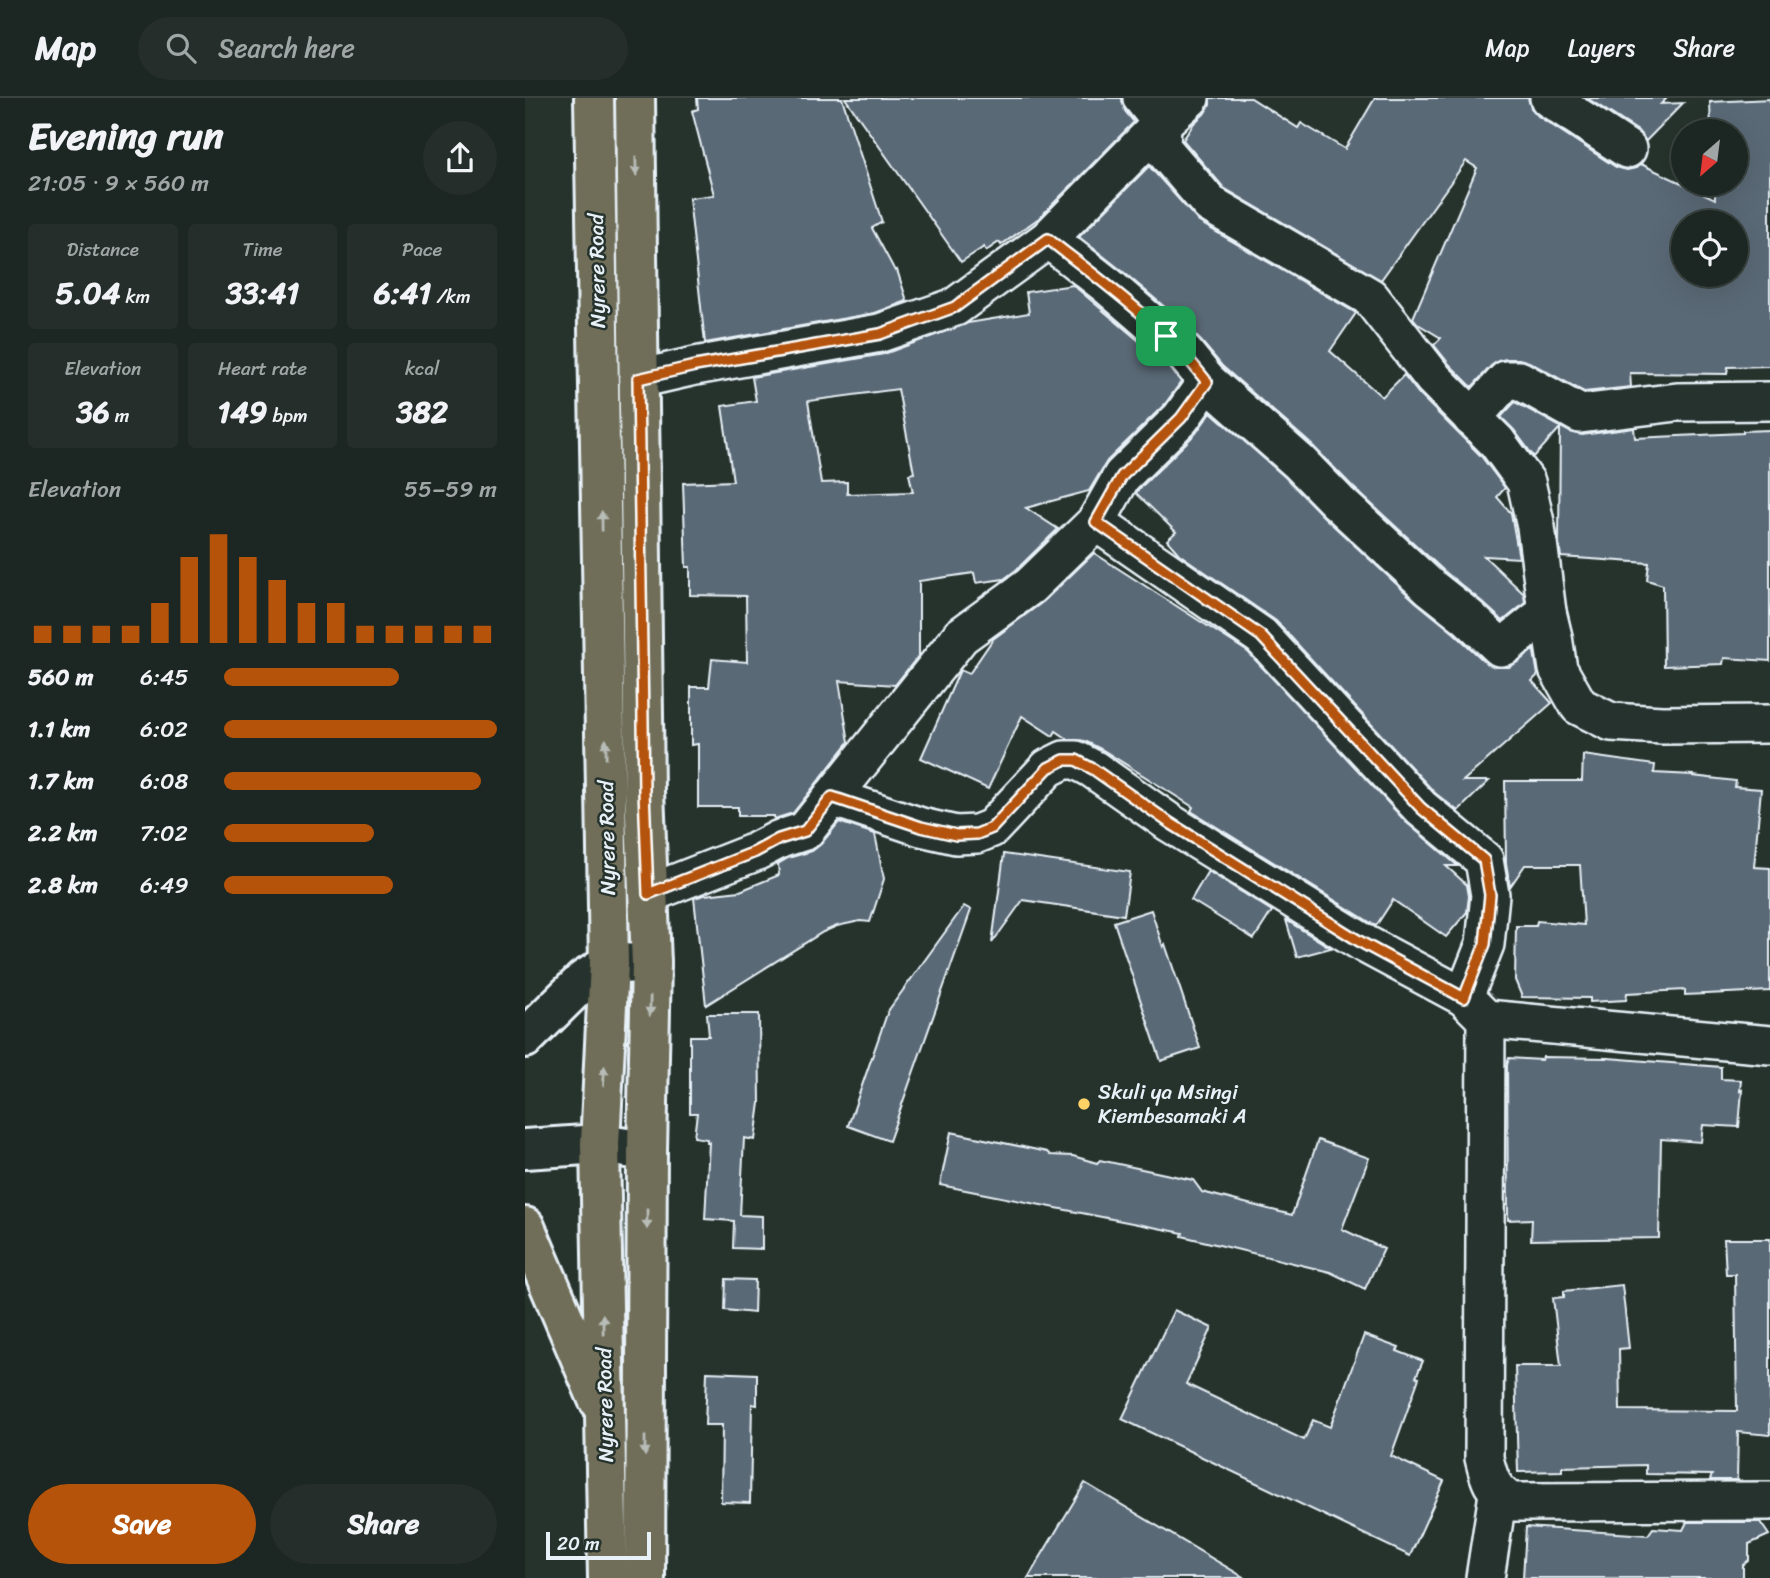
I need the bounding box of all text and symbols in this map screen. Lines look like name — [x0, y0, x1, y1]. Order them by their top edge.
search box — [138, 17, 628, 80]
text: Map — [35, 19, 96, 77]
text: Search here — [218, 25, 355, 71]
text: Map — [1485, 27, 1530, 69]
text: Layers — [1568, 27, 1635, 69]
text: Share — [1673, 27, 1735, 69]
icon: search — [162, 29, 200, 67]
text: Evening run — [28, 103, 224, 170]
north arrow — [1671, 119, 1748, 196]
map controls — [1671, 119, 1748, 287]
button: share — [423, 121, 497, 195]
one-way arrow — [630, 155, 642, 177]
text: 21:05 · 9 × 560 m — [28, 163, 209, 204]
button: locate — [1671, 210, 1748, 287]
street label: Nyrere Road — [577, 212, 617, 329]
text: Distance — [67, 233, 139, 266]
text: Time — [242, 233, 283, 266]
text: Pace — [402, 233, 442, 266]
text: 5.04 — [55, 266, 121, 320]
text: 33:41 — [226, 266, 299, 320]
text: 6:41 — [374, 266, 432, 320]
text: km — [121, 280, 150, 313]
text: /km — [432, 280, 471, 313]
pin — [1136, 306, 1196, 366]
icon: arrive — [1147, 317, 1185, 355]
text: Elevation — [64, 352, 141, 385]
text: Heart rate — [218, 352, 307, 385]
text: kcal — [405, 352, 439, 385]
text: 36 — [76, 385, 110, 439]
text: 149 — [217, 385, 268, 439]
text: 382 — [396, 385, 448, 439]
text: m — [110, 399, 129, 432]
text: bpm — [268, 399, 308, 432]
text: Elevation — [28, 469, 121, 510]
text: 55–59 m — [404, 469, 497, 510]
one-way arrow — [596, 510, 607, 532]
text: 560 m — [28, 657, 93, 698]
text: 6:45 — [140, 657, 188, 698]
text: 1.1 km — [28, 709, 91, 750]
text: 6:02 — [140, 709, 188, 750]
one-way arrow — [600, 738, 611, 760]
text: 1.7 km — [28, 761, 94, 802]
text: 6:08 — [140, 761, 188, 802]
street label: Nyrere Road — [587, 779, 627, 896]
text: 2.2 km — [28, 813, 97, 854]
text: 7:02 — [140, 813, 188, 854]
text: 2.8 km — [28, 865, 98, 906]
text: 6:49 — [140, 865, 189, 906]
one-way arrow — [645, 995, 656, 1017]
one-way arrow — [598, 1065, 609, 1087]
place label: Skuli ya Msingi Kiembesamaki A — [1098, 1073, 1247, 1135]
marker: Skuli ya Msingi Kiembesamaki A — [1076, 1096, 1092, 1112]
one-way arrow — [641, 1208, 653, 1230]
one-way arrow — [598, 1313, 609, 1335]
street label: Nyrere Road — [585, 1346, 625, 1463]
one-way arrow — [639, 1436, 651, 1458]
button: Save — [28, 1484, 256, 1564]
button: Share — [270, 1484, 497, 1564]
text: 20 m — [557, 1527, 600, 1560]
scale bar — [546, 1529, 651, 1561]

